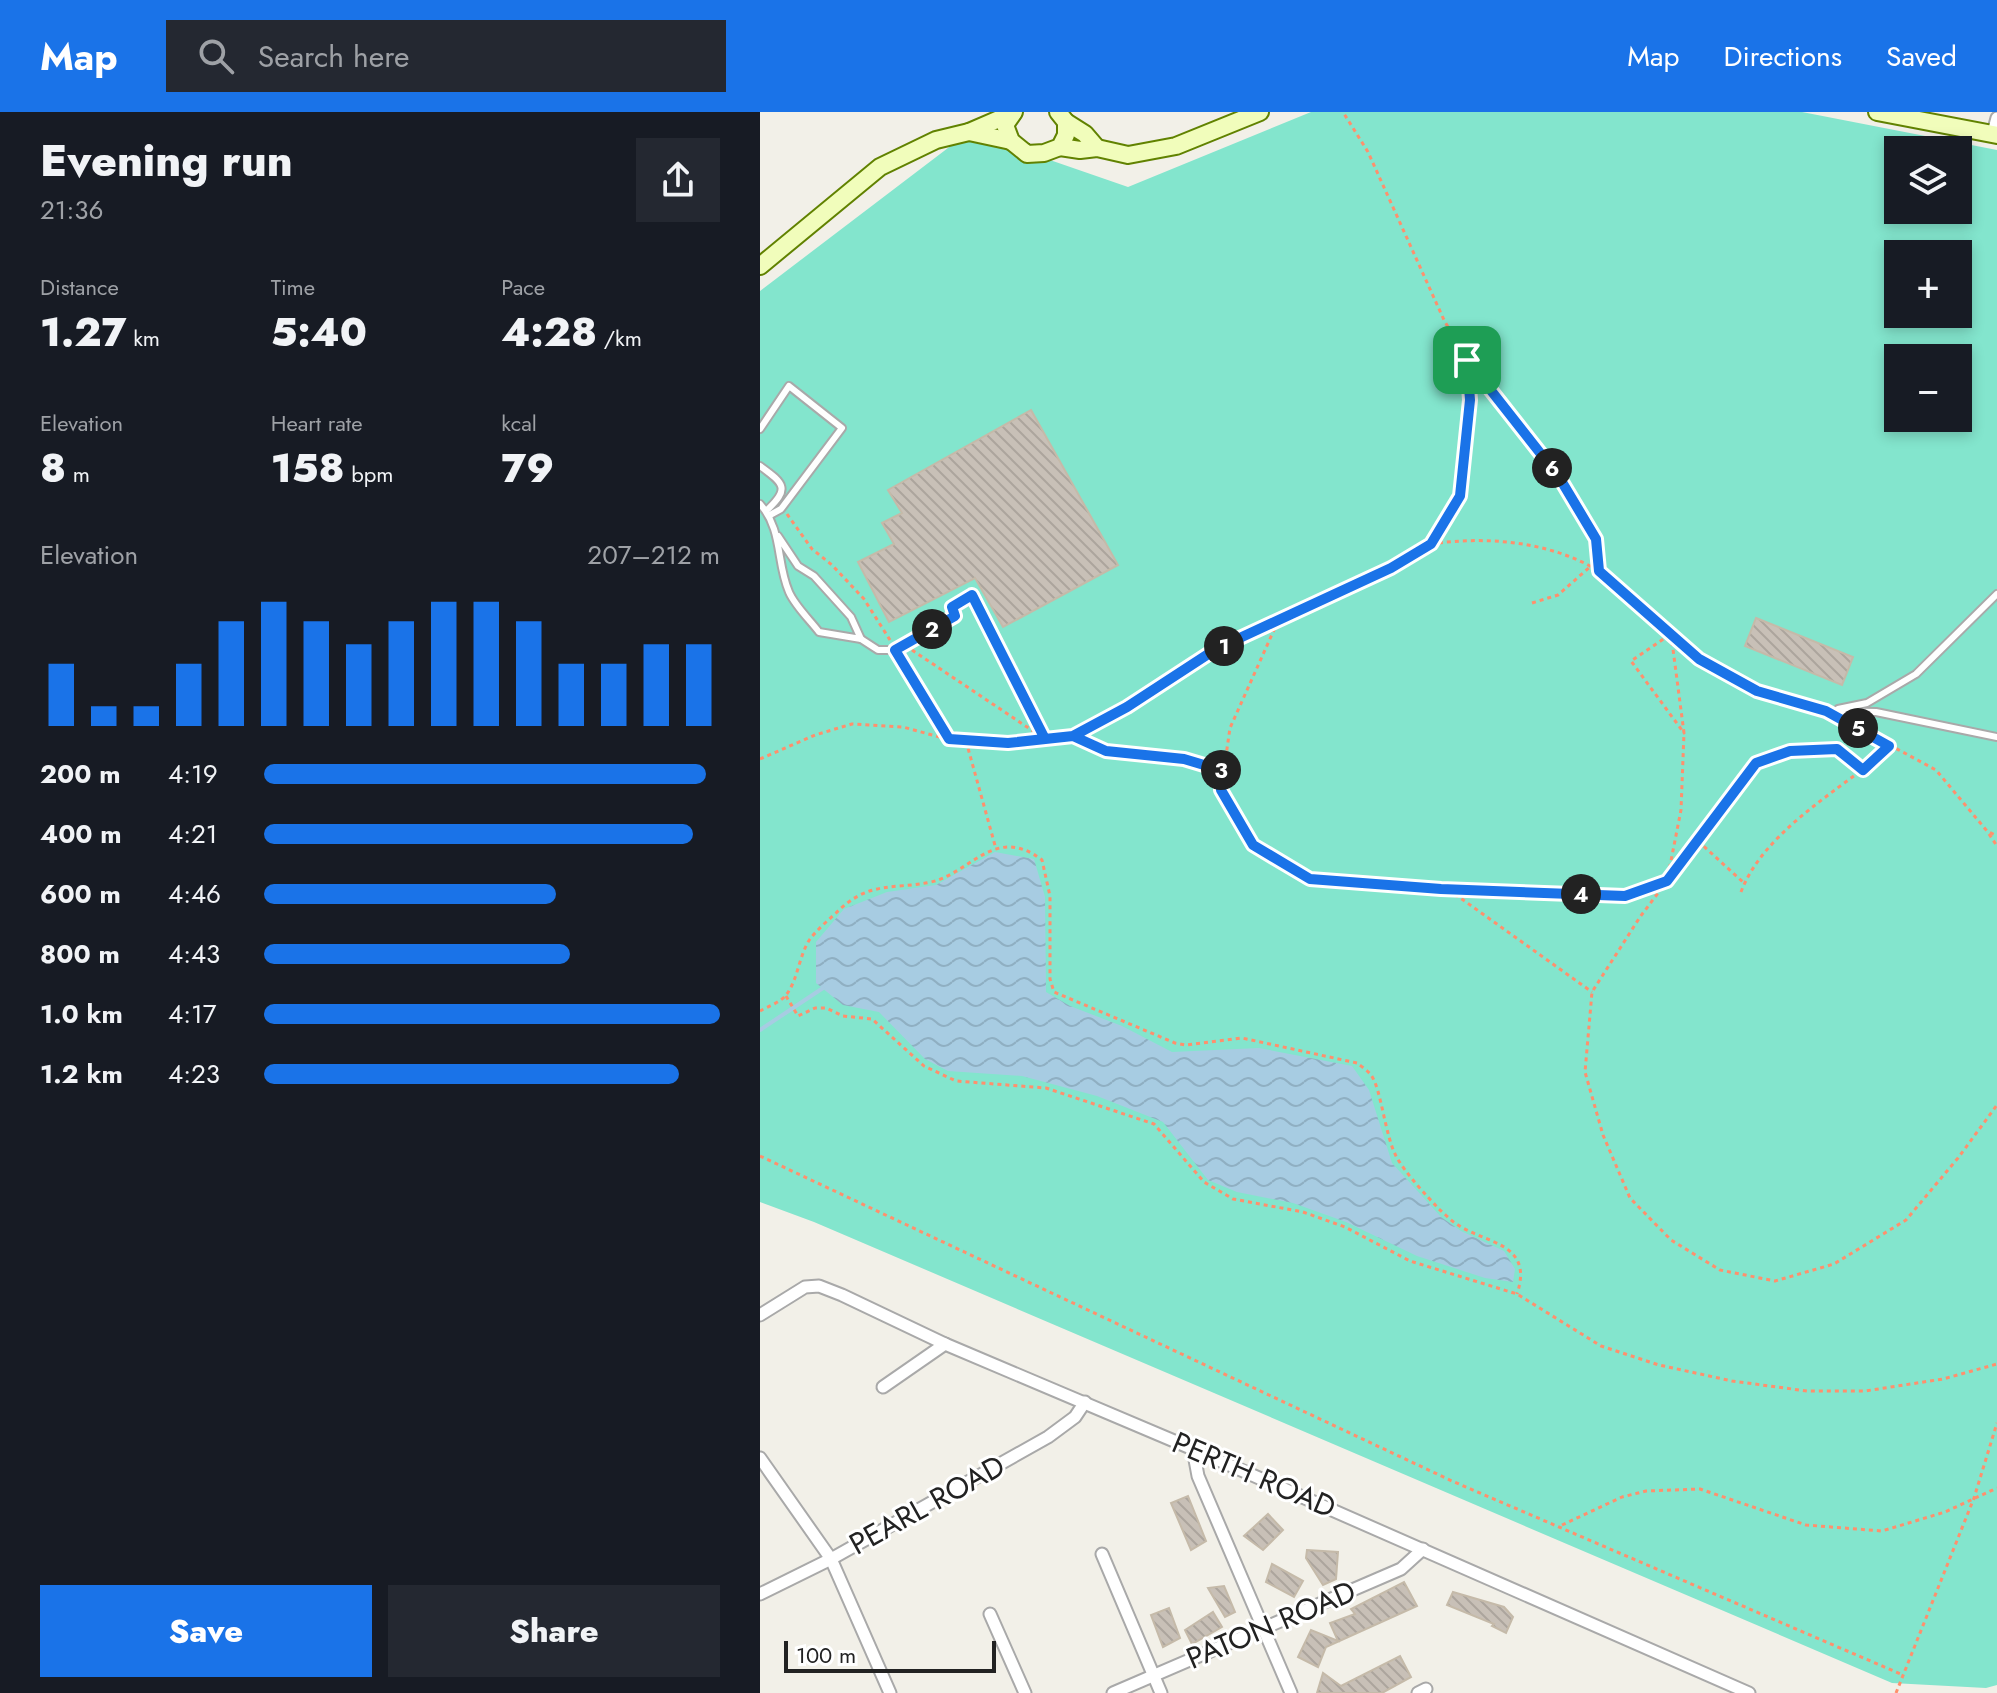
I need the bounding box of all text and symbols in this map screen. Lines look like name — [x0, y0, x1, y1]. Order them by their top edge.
search box — [166, 20, 726, 92]
text: Map — [40, 29, 118, 84]
icon: search — [194, 34, 238, 78]
text: Search here — [258, 35, 410, 78]
text: Map — [1627, 36, 1679, 77]
text: Directions — [1723, 36, 1842, 77]
text: Saved — [1886, 36, 1957, 77]
text: Evening run — [40, 129, 293, 193]
map controls — [1884, 136, 1972, 432]
button: layers — [1884, 136, 1972, 224]
button: share — [636, 138, 720, 222]
text: 21:36 — [40, 191, 103, 229]
button: + — [1884, 240, 1972, 328]
text: Distance — [40, 271, 119, 303]
text: Time — [271, 271, 315, 303]
text: Pace — [501, 271, 545, 303]
text: 1.27 — [40, 303, 127, 361]
text: 5:40 — [271, 303, 367, 361]
text: 4:28 — [501, 303, 597, 361]
text: km — [127, 322, 160, 354]
text: /km — [597, 322, 642, 354]
pin — [1433, 326, 1501, 394]
icon: arrive — [1445, 338, 1489, 382]
button: − — [1884, 344, 1972, 432]
text: Elevation — [40, 407, 123, 439]
text: Heart rate — [271, 407, 362, 439]
text: kcal — [501, 407, 537, 439]
text: 8 — [40, 439, 66, 497]
text: 158 — [271, 439, 345, 497]
text: 79 — [501, 439, 554, 497]
pin: 6 — [1532, 448, 1572, 488]
text: 6 — [1545, 452, 1559, 484]
text: m — [66, 458, 90, 490]
text: bpm — [345, 458, 393, 490]
text: Elevation — [40, 536, 138, 574]
text: 207–212 m — [587, 536, 720, 574]
pin: 2 — [912, 609, 952, 649]
text: 2 — [925, 613, 939, 645]
pin: 1 — [1204, 626, 1244, 666]
text: 1 — [1218, 630, 1230, 662]
pin: 5 — [1838, 708, 1878, 748]
text: 5 — [1851, 712, 1865, 744]
pin: 3 — [1201, 750, 1241, 790]
text: 3 — [1214, 754, 1228, 786]
text: 200 m — [40, 755, 121, 793]
text: 4:19 — [168, 755, 218, 793]
text: 400 m — [40, 815, 122, 853]
text: 4:21 — [168, 815, 217, 853]
pin: 4 — [1561, 874, 1601, 914]
text: 600 m — [40, 875, 121, 913]
text: 4:46 — [168, 875, 221, 913]
text: 4 — [1573, 878, 1589, 910]
text: 800 m — [40, 935, 120, 973]
text: 4:43 — [168, 935, 220, 973]
text: 1.0 km — [40, 995, 123, 1033]
text: 4:17 — [168, 995, 216, 1033]
text: 1.2 km — [40, 1055, 123, 1093]
text: 4:23 — [168, 1055, 220, 1093]
street label: PERTH ROAD — [1166, 1421, 1343, 1528]
street label: PEARL ROAD — [841, 1444, 1012, 1565]
street label: PATON ROAD — [1179, 1570, 1362, 1680]
button: Save — [40, 1585, 372, 1677]
button: Share — [388, 1585, 720, 1677]
scale bar — [784, 1637, 996, 1673]
text: 100 m — [796, 1639, 856, 1671]

